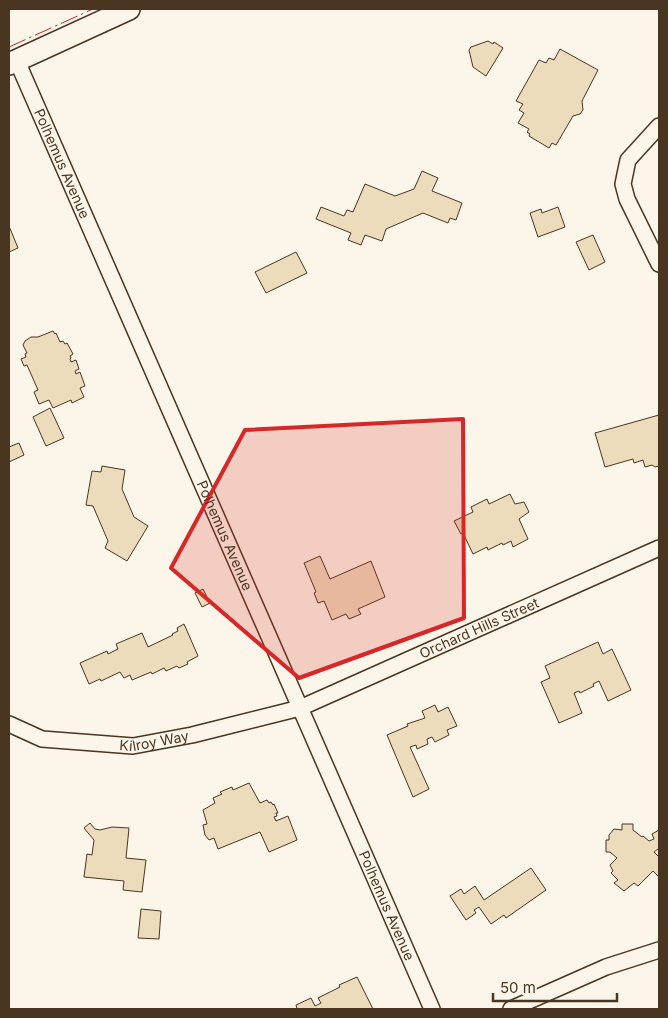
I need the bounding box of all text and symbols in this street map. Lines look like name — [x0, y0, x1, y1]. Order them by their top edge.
street label: Polhemus Avenue — [31, 106, 94, 221]
street label: Polhemus Avenue — [194, 478, 257, 593]
street label: Orchard Hills Street — [417, 594, 542, 662]
street label: Kilroy Way — [119, 727, 190, 754]
street label: Polhemus Avenue — [356, 848, 419, 963]
scale bar — [493, 970, 617, 1002]
text: 50 m — [500, 978, 536, 997]

